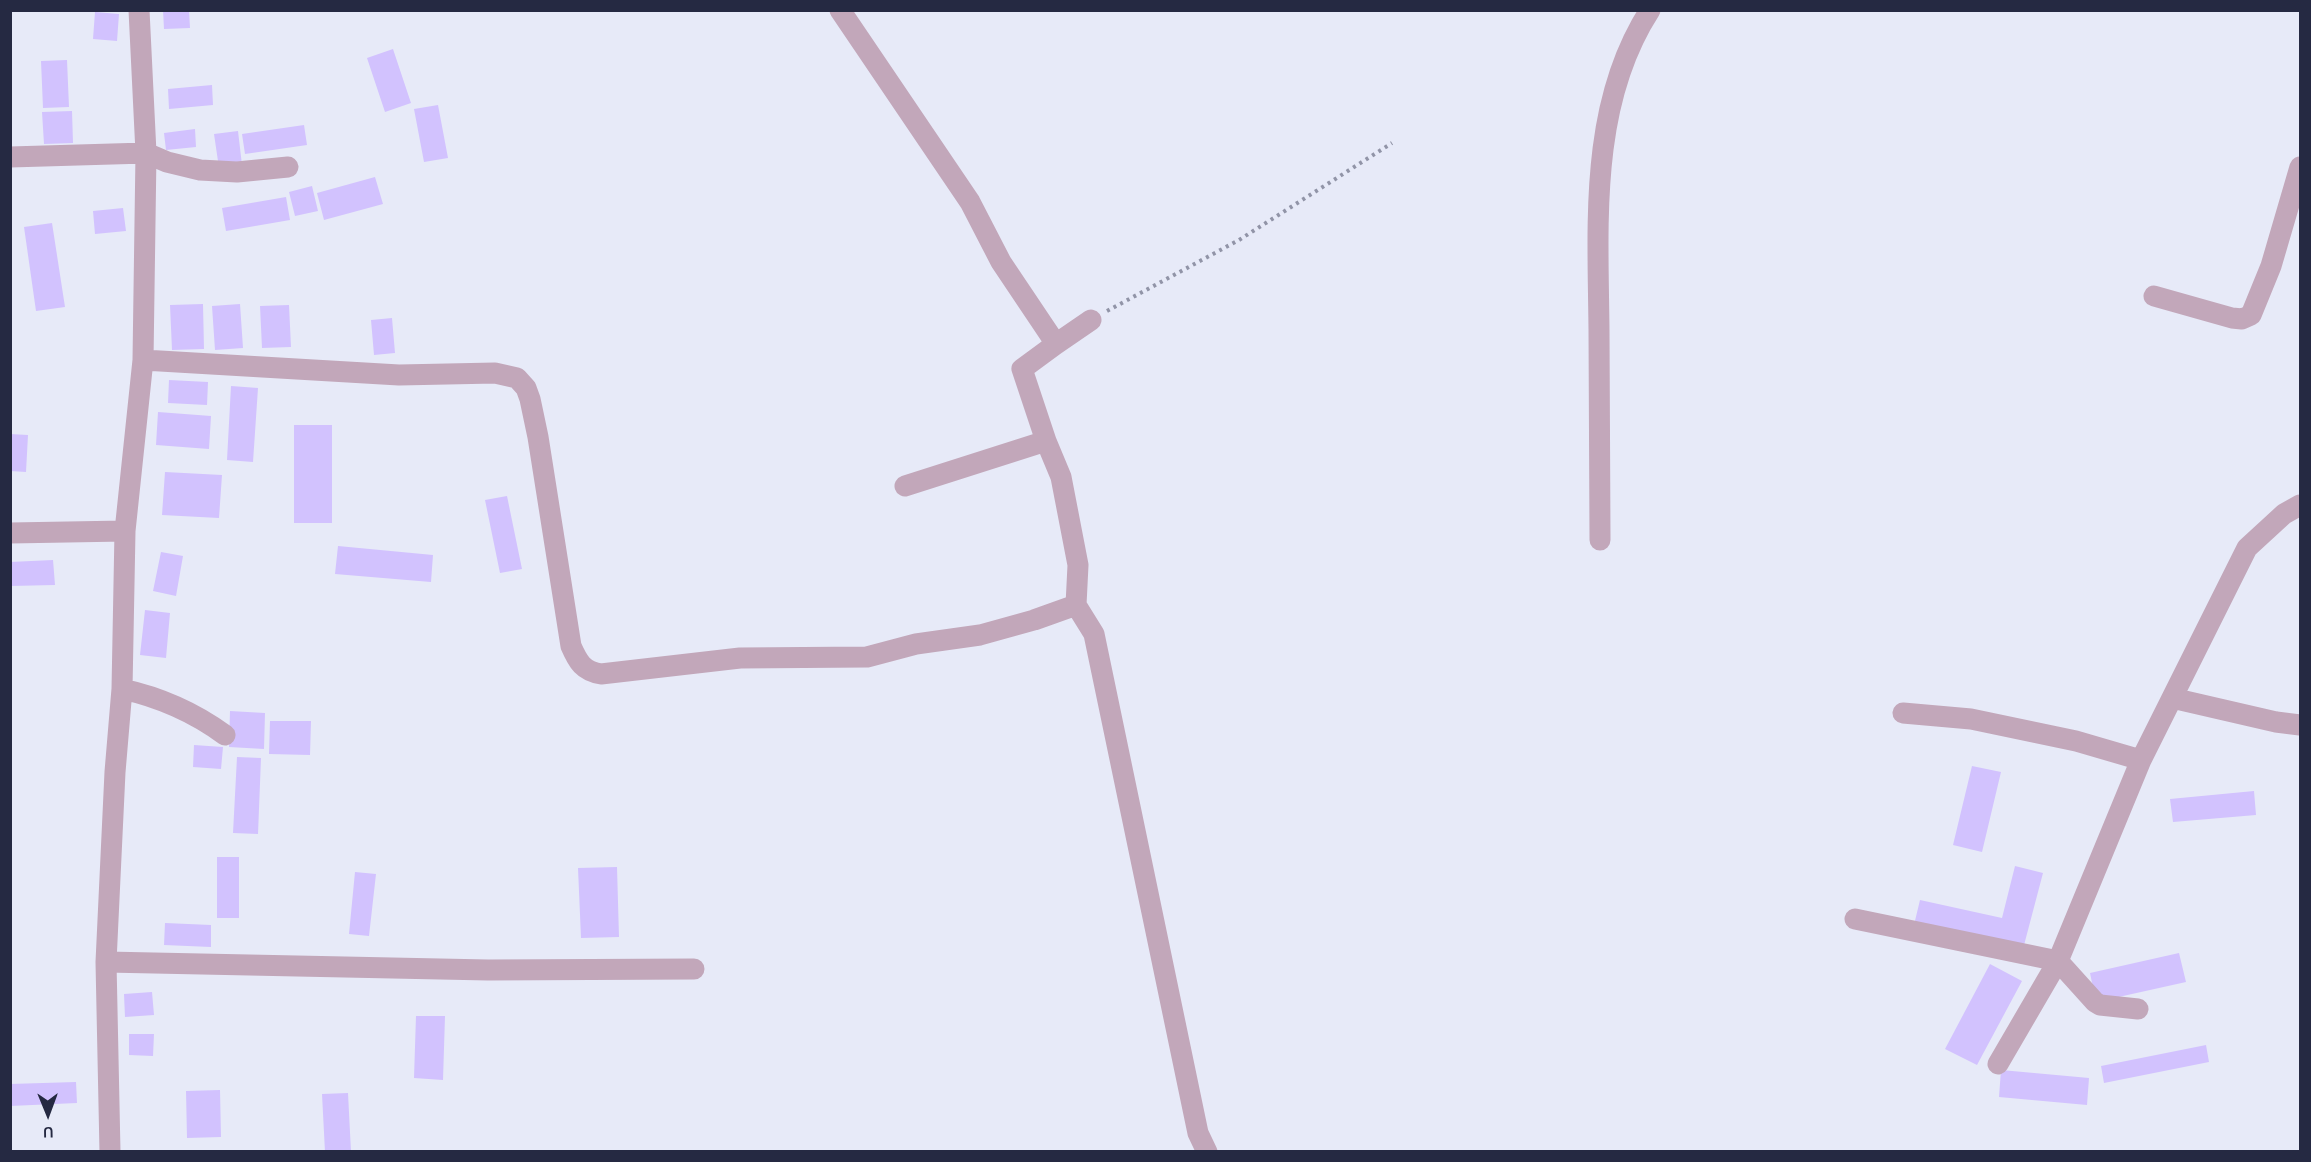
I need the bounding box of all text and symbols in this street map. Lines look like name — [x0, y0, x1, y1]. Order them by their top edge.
north arrow — [18, 1084, 78, 1144]
text: U — [43, 1123, 54, 1142]

